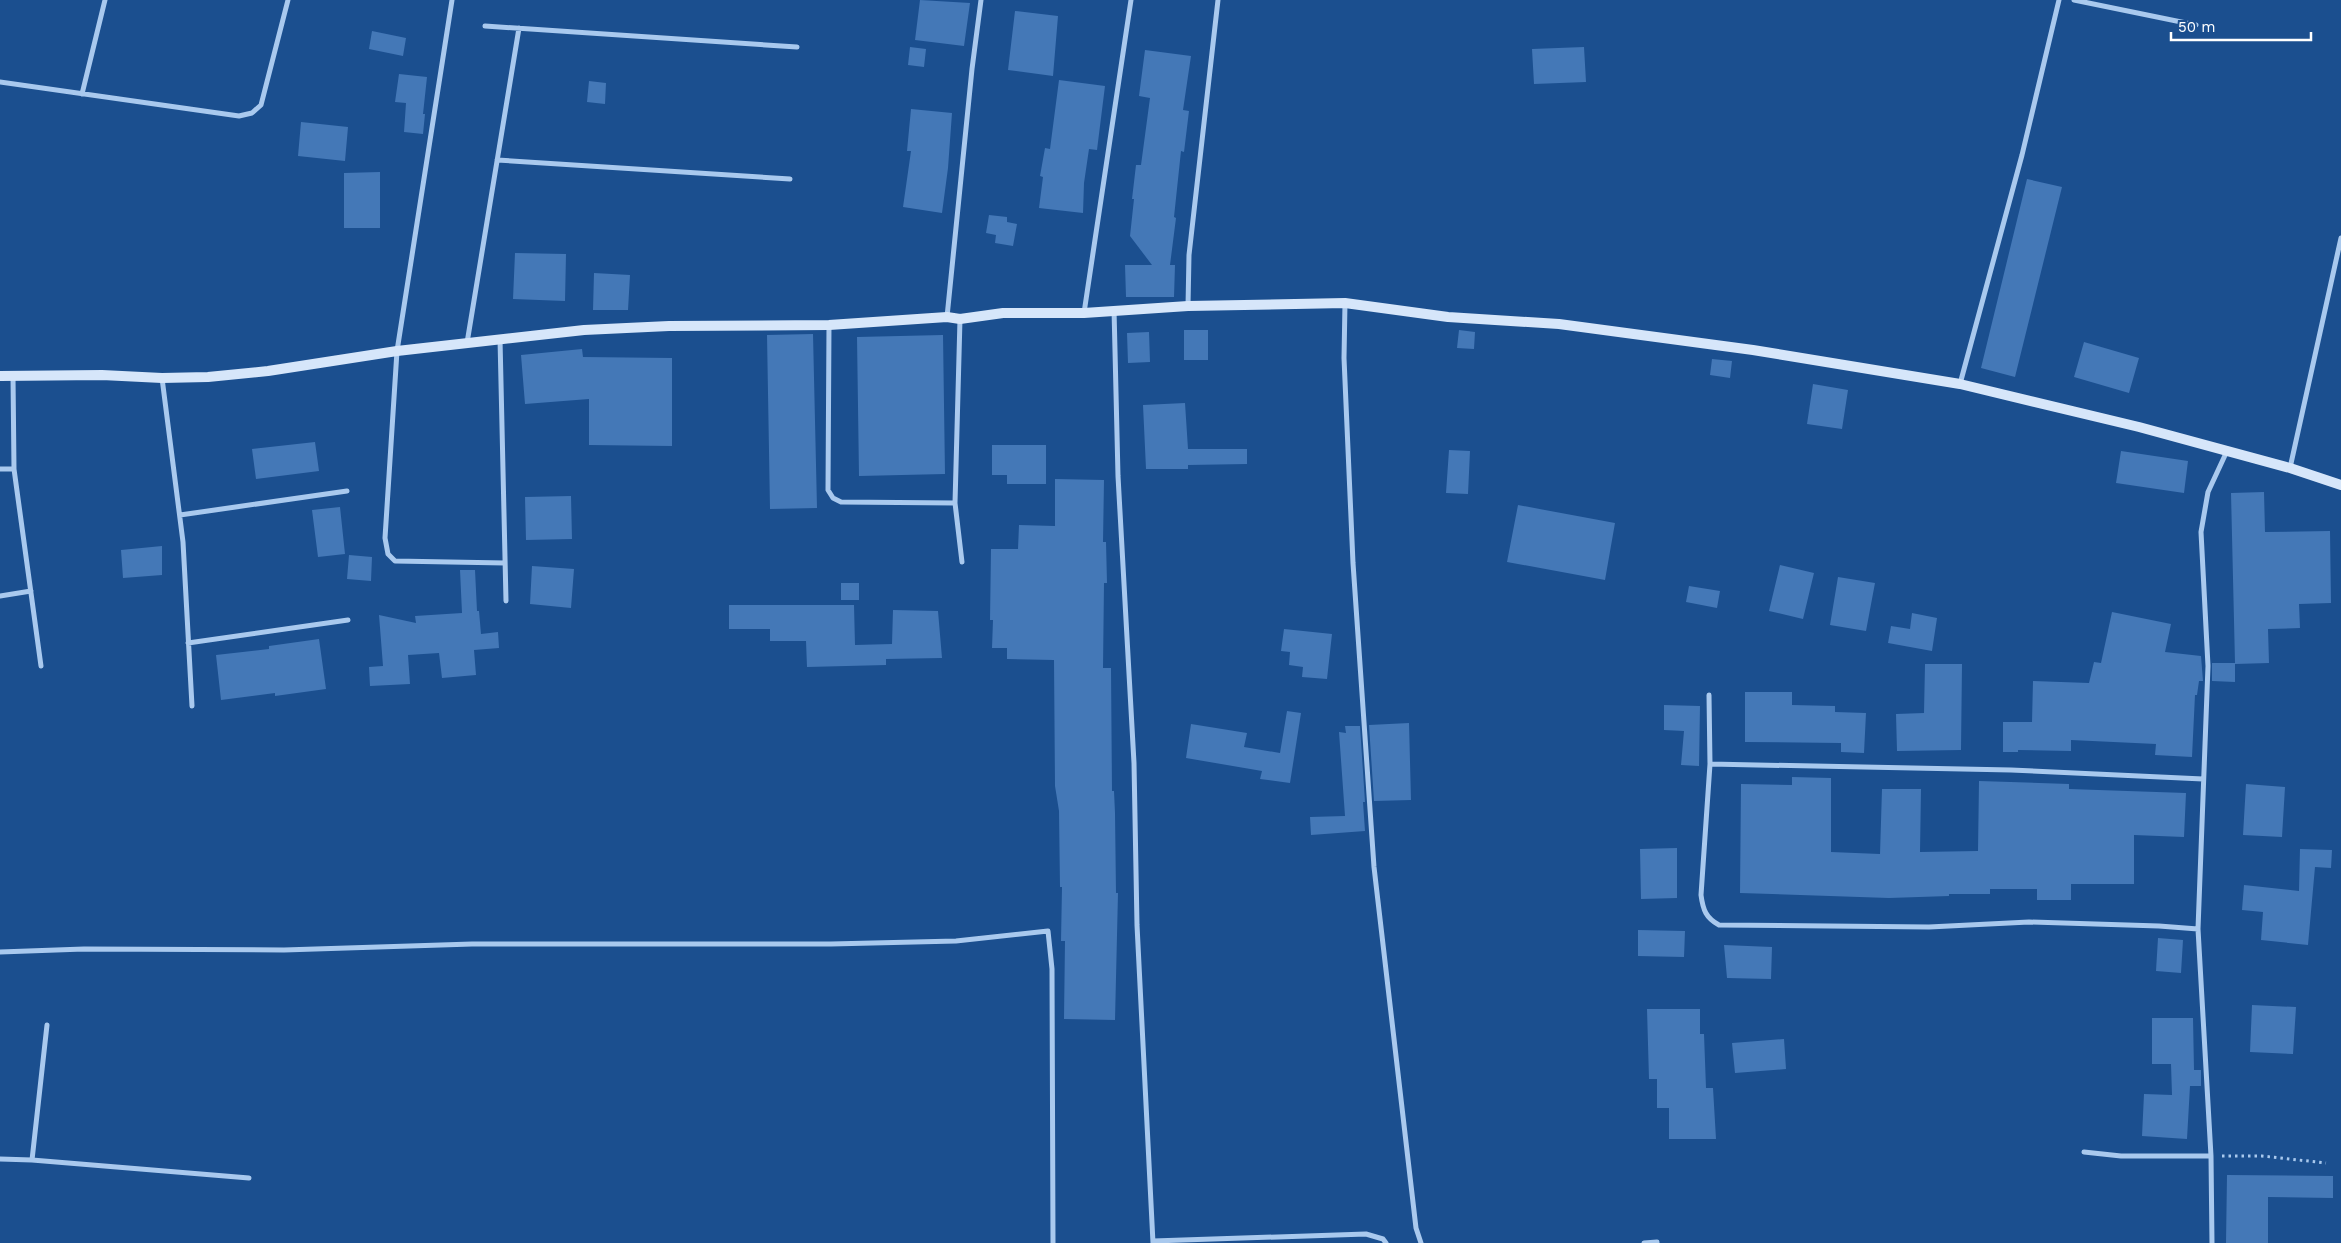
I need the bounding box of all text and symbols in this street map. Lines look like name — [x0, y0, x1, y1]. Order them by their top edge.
scale bar — [2171, 10, 2311, 42]
text: 50 m — [2178, 18, 2215, 36]

